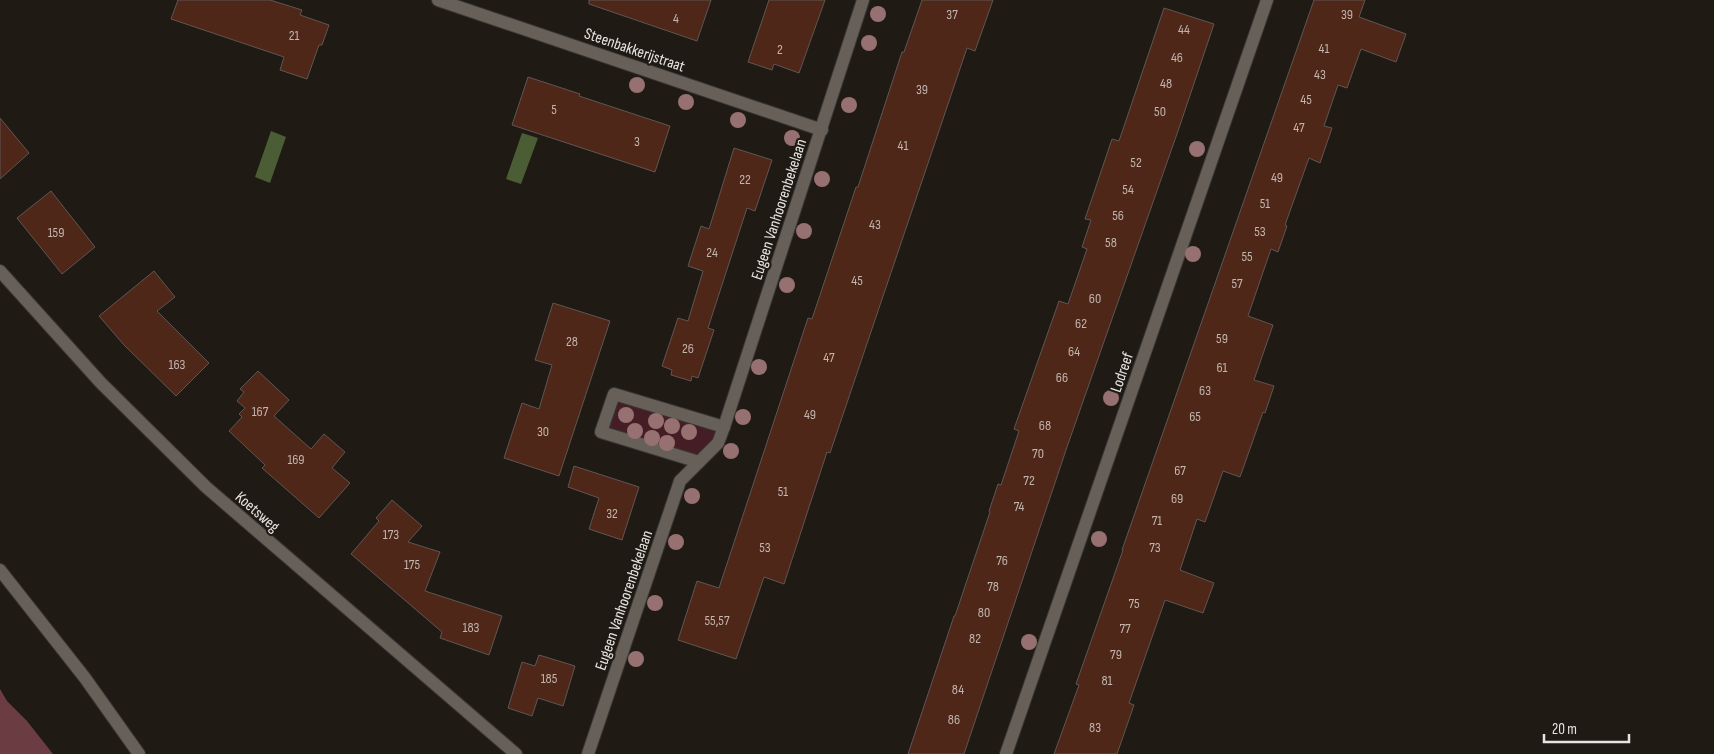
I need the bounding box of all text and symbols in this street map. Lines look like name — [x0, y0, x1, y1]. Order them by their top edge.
house number: 37 — [946, 6, 958, 23]
house number: 39 — [1341, 6, 1353, 23]
house number: 4 — [673, 10, 679, 27]
house number: 44 — [1178, 21, 1190, 38]
street label: Steenbakkerijstraat — [582, 24, 687, 77]
house number: 21 — [289, 27, 299, 44]
house number: 41 — [1319, 40, 1329, 57]
house number: 2 — [777, 41, 783, 58]
house number: 46 — [1171, 49, 1183, 66]
house number: 43 — [1314, 66, 1326, 83]
house number: 48 — [1160, 75, 1172, 92]
house number: 39 — [916, 81, 928, 98]
house number: 45 — [1300, 91, 1312, 108]
house number: 5 — [551, 101, 557, 118]
house number: 50 — [1154, 103, 1166, 120]
house number: 47 — [1293, 119, 1305, 136]
house number: 3 — [634, 133, 640, 150]
street label: Eugeen Vanhoorenbekelaan — [748, 137, 811, 282]
house number: 41 — [898, 137, 908, 154]
house number: 52 — [1130, 154, 1142, 171]
house number: 49 — [1271, 169, 1283, 186]
house number: 22 — [739, 171, 751, 188]
house number: 54 — [1122, 181, 1134, 198]
house number: 51 — [1260, 195, 1270, 212]
house number: 56 — [1112, 207, 1124, 224]
house number: 43 — [869, 216, 881, 233]
house number: 53 — [1254, 223, 1266, 240]
house number: 159 — [48, 224, 64, 241]
house number: 58 — [1105, 234, 1117, 251]
house number: 24 — [706, 244, 718, 261]
house number: 55 — [1241, 248, 1253, 265]
house number: 45 — [851, 272, 863, 289]
house number: 57 — [1231, 275, 1243, 292]
house number: 60 — [1089, 290, 1101, 307]
house number: 62 — [1075, 315, 1087, 332]
house number: 59 — [1216, 330, 1228, 347]
house number: 28 — [566, 333, 578, 350]
house number: 26 — [682, 340, 694, 357]
house number: 64 — [1068, 343, 1080, 360]
house number: 47 — [823, 349, 835, 366]
street label: Lodreef — [1107, 350, 1138, 395]
house number: 163 — [169, 356, 186, 373]
house number: 61 — [1216, 359, 1228, 376]
house number: 66 — [1056, 369, 1068, 386]
house number: 63 — [1199, 382, 1211, 399]
house number: 167 — [252, 403, 269, 420]
house number: 49 — [804, 406, 816, 423]
house number: 65 — [1189, 408, 1201, 425]
house number: 68 — [1039, 417, 1051, 434]
house number: 30 — [537, 423, 549, 440]
house number: 70 — [1032, 445, 1044, 462]
house number: 169 — [287, 451, 305, 468]
house number: 67 — [1174, 462, 1186, 479]
house number: 72 — [1023, 472, 1035, 489]
house number: 51 — [778, 483, 788, 500]
street label: Koetsweg — [231, 488, 283, 536]
house number: 69 — [1171, 490, 1183, 507]
house number: 74 — [1014, 498, 1025, 515]
house number: 32 — [606, 505, 618, 522]
house number: 71 — [1152, 512, 1162, 529]
house number: 173 — [383, 526, 399, 543]
street label: Eugeen Vanhoorenbekelaan — [592, 528, 657, 673]
house number: 53 — [759, 539, 771, 556]
house number: 73 — [1149, 539, 1161, 556]
house number: 76 — [996, 552, 1008, 569]
house number: 175 — [404, 556, 420, 573]
house number: 78 — [987, 578, 999, 595]
house number: 75 — [1128, 595, 1140, 612]
house number: 80 — [978, 604, 990, 621]
house number: 55,57 — [704, 612, 730, 629]
house number: 183 — [463, 619, 480, 636]
house number: 77 — [1119, 620, 1131, 637]
house number: 82 — [969, 630, 981, 647]
house number: 79 — [1110, 646, 1122, 663]
house number: 185 — [541, 670, 558, 687]
house number: 81 — [1101, 672, 1113, 689]
house number: 84 — [952, 681, 964, 698]
house number: 86 — [948, 711, 960, 728]
scale bar — [1544, 712, 1629, 744]
house number: 83 — [1089, 719, 1101, 736]
text: 20 m — [1552, 720, 1577, 739]

